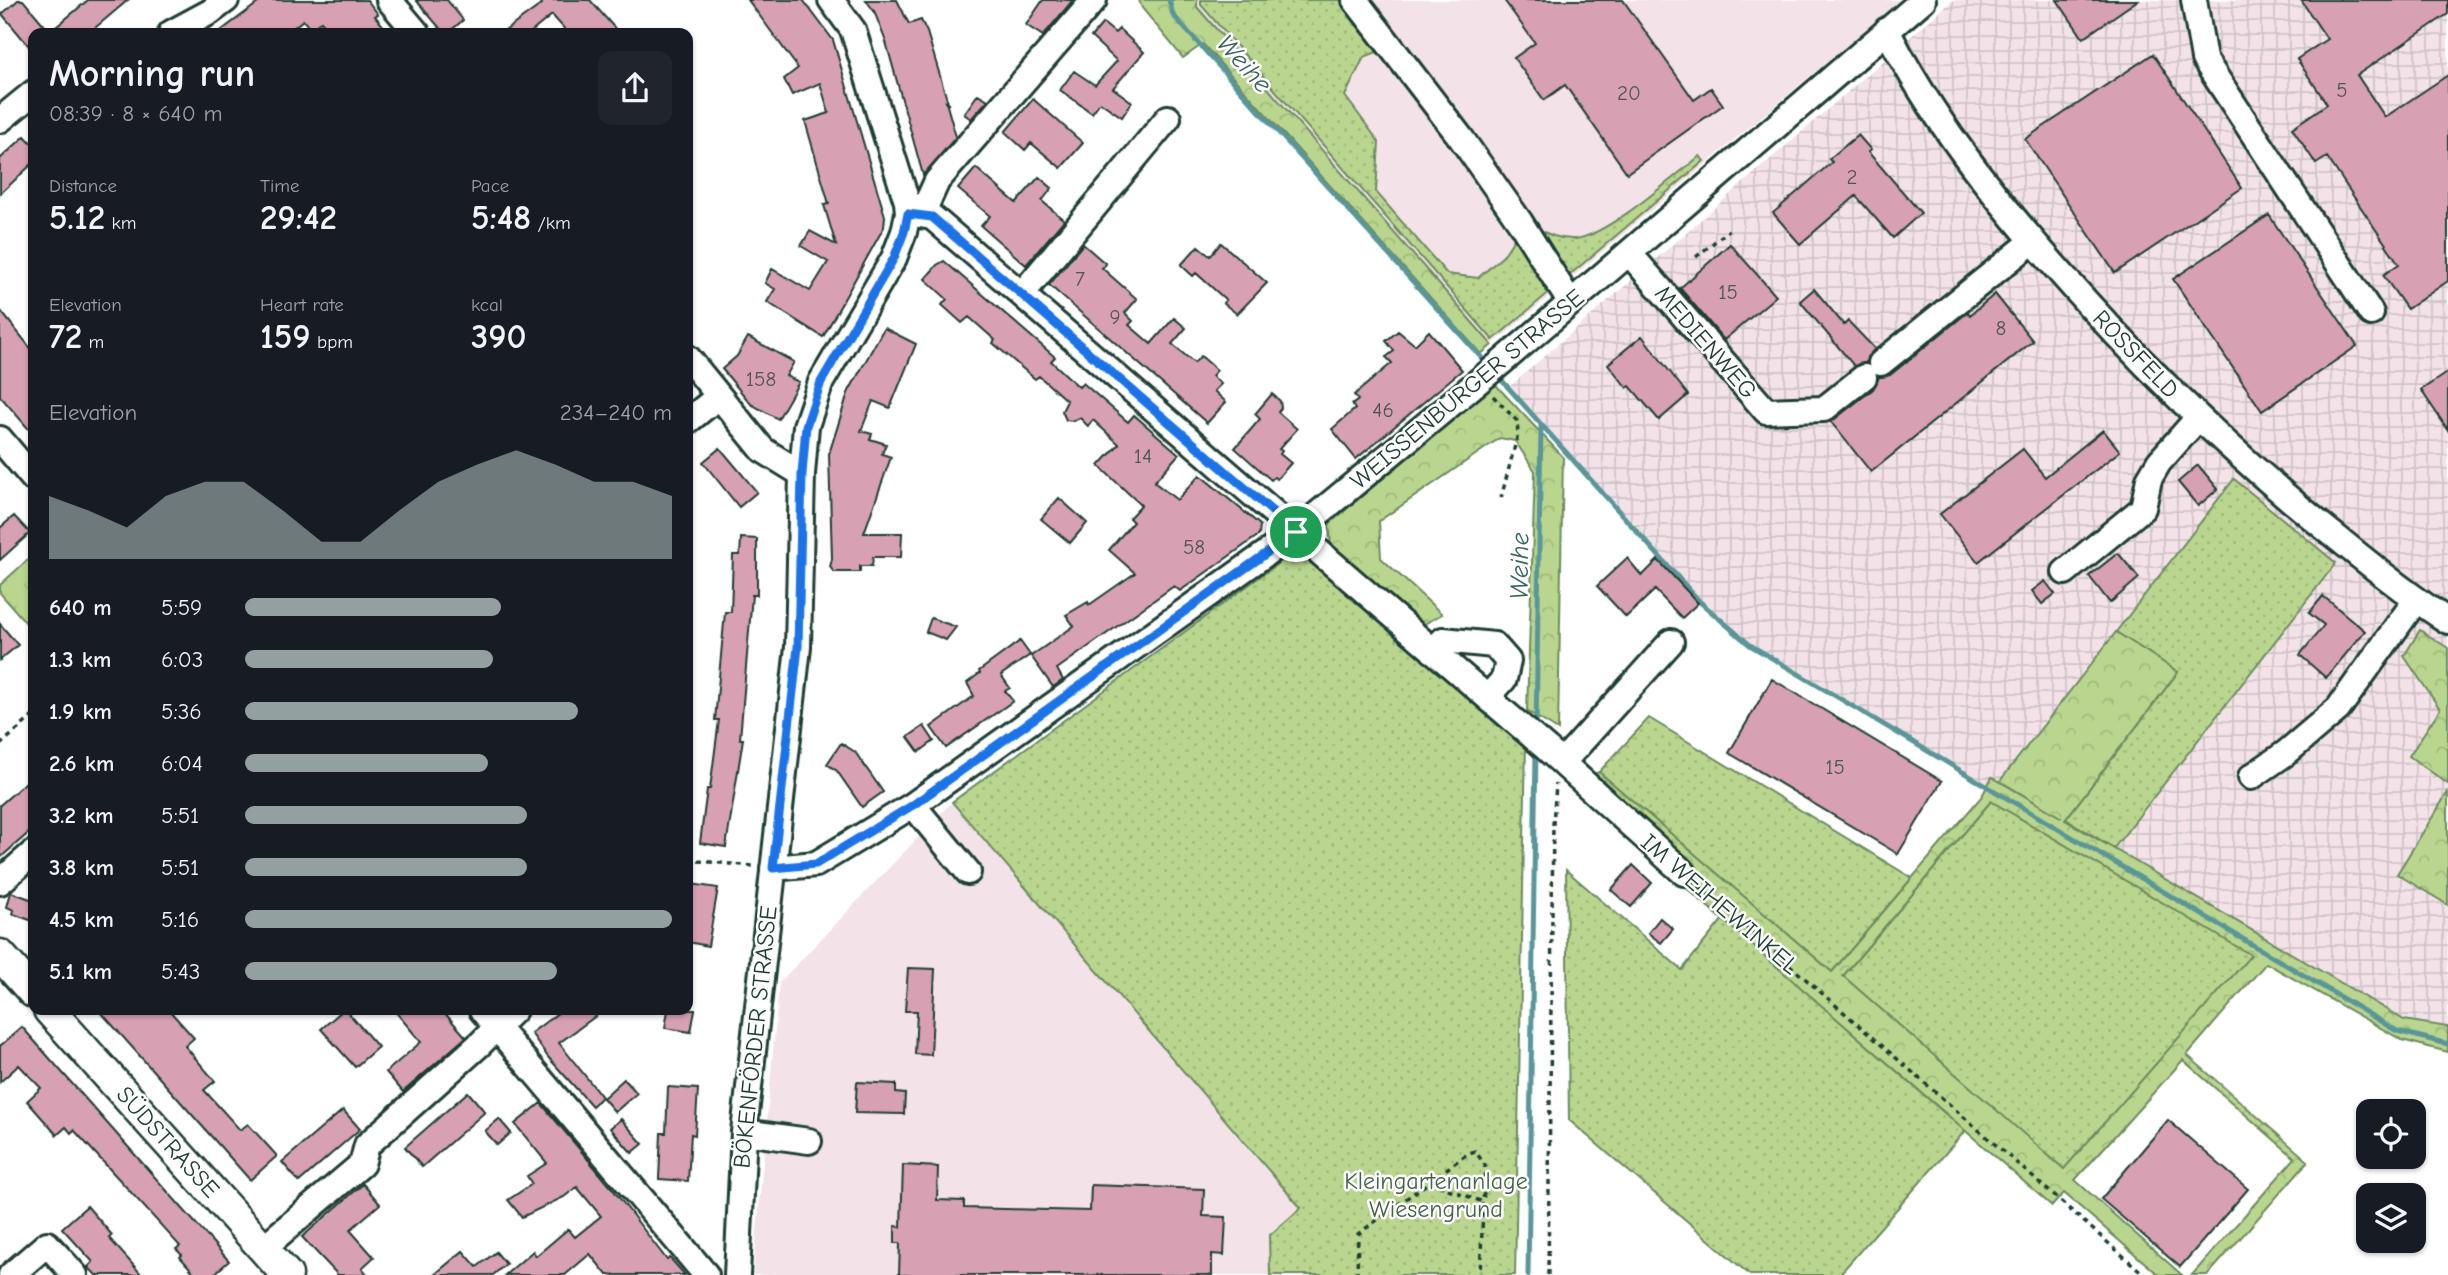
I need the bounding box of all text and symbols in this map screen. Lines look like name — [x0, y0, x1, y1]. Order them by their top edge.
water label: Weihe — [1210, 29, 1278, 99]
button: share — [598, 51, 672, 125]
text: Morning run — [49, 52, 255, 96]
house number: 5 — [2336, 78, 2348, 102]
house number: 20 — [1617, 81, 1641, 105]
text: 08:39 · 8 × 640 m — [49, 100, 222, 127]
house number: 2 — [1847, 165, 1857, 189]
text: Distance — [49, 175, 117, 197]
text: Time — [260, 175, 299, 197]
text: Pace — [471, 175, 509, 197]
text: 5.12 — [49, 197, 105, 238]
text: 29:42 — [260, 197, 337, 238]
text: 5:48 — [471, 197, 531, 238]
text: km — [105, 212, 136, 234]
text: /km — [531, 212, 571, 234]
house number: 7 — [1075, 267, 1085, 291]
street label: MEDIENWEG — [1649, 280, 1763, 404]
house number: 15 — [1718, 280, 1738, 304]
street label: WEISSENBURGER STRASSE — [1345, 283, 1589, 495]
text: Elevation — [49, 294, 122, 316]
text: Heart rate — [260, 294, 344, 316]
text: kcal — [471, 294, 503, 316]
street label: ROSSFELD — [2087, 304, 2185, 404]
house number: 9 — [1109, 305, 1121, 329]
text: 72 — [49, 316, 82, 357]
text: 159 — [260, 316, 311, 357]
text: 390 — [471, 316, 527, 357]
house number: 8 — [1996, 316, 2006, 340]
text: m — [82, 331, 104, 353]
text: bpm — [311, 331, 353, 353]
house number: 158 — [746, 367, 776, 391]
house number: 46 — [1372, 398, 1394, 422]
text: Elevation — [49, 399, 137, 426]
text: 234–240 m — [560, 399, 672, 426]
house number: 14 — [1134, 444, 1152, 468]
pin — [1266, 502, 1326, 562]
icon: arrive — [1277, 513, 1315, 551]
water label: Weihe — [1504, 532, 1536, 600]
house number: 58 — [1183, 535, 1205, 559]
text: 640 m — [49, 594, 111, 621]
text: 5:59 — [161, 594, 202, 621]
text: 1.3 km — [49, 646, 111, 673]
text: 6:03 — [161, 646, 203, 673]
text: 1.9 km — [49, 698, 112, 725]
text: 5:36 — [161, 698, 202, 725]
text: 2.6 km — [49, 750, 114, 777]
text: 6:04 — [161, 750, 203, 777]
house number: 15 — [1825, 755, 1845, 779]
text: 3.2 km — [49, 802, 114, 829]
text: 5:51 — [161, 802, 199, 829]
street label: IM WEIHEWINKEL — [1635, 828, 1805, 980]
text: 3.8 km — [49, 854, 114, 881]
text: 5:51 — [161, 854, 199, 881]
street label: BÖKENFÖRDER STRASSE — [727, 904, 783, 1170]
text: 4.5 km — [49, 906, 114, 933]
text: 5:16 — [161, 906, 199, 933]
text: 5.1 km — [49, 958, 112, 985]
text: 5:43 — [161, 958, 200, 985]
street label: SÜDSTRASSE — [111, 1081, 225, 1203]
map controls — [2356, 1099, 2426, 1253]
button: locate — [2356, 1099, 2426, 1169]
park label: Kleingartenanlage Wiesengrund — [1344, 1167, 1528, 1223]
button: layers — [2356, 1183, 2426, 1253]

